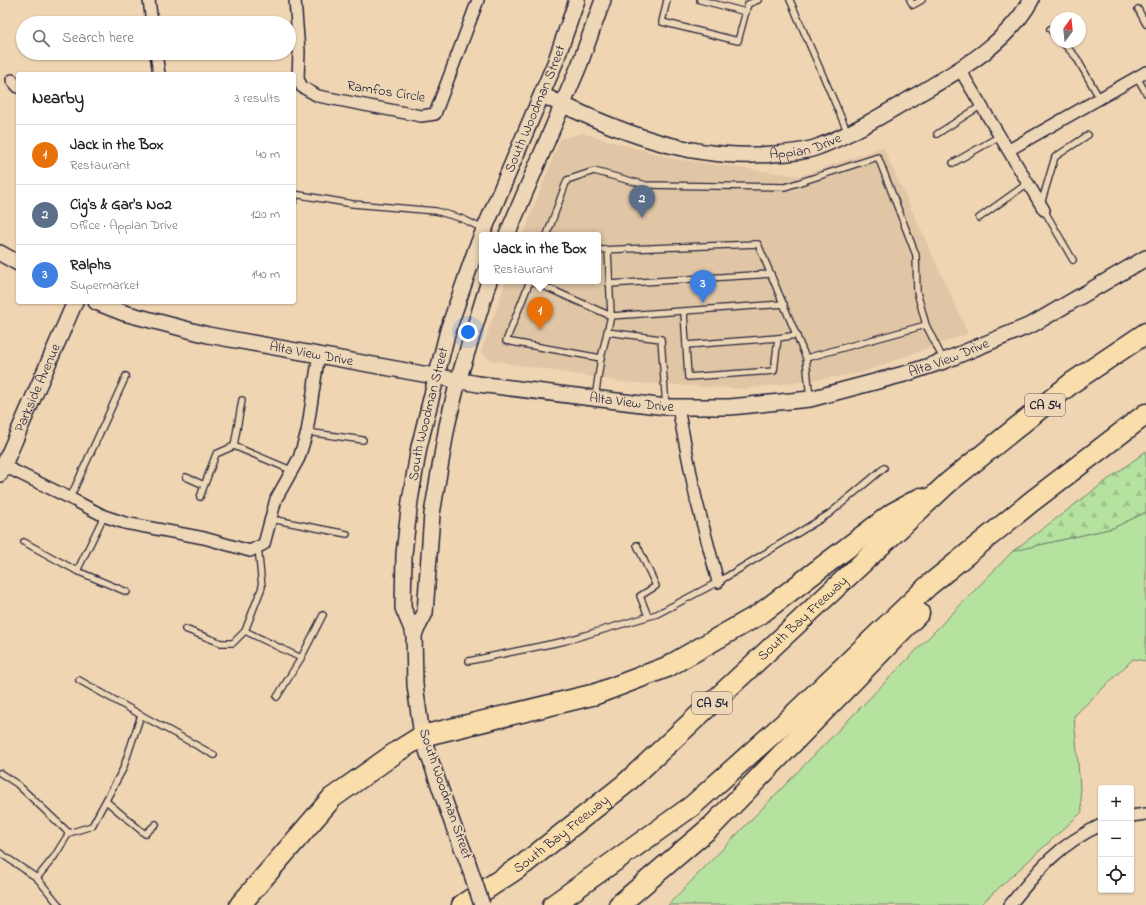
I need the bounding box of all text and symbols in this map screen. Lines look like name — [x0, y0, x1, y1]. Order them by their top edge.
north arrow — [1050, 12, 1086, 48]
search box — [16, 16, 296, 60]
icon: search — [30, 27, 52, 49]
text: Search here — [62, 27, 134, 49]
street label: South Woodman Street — [499, 42, 571, 176]
street label: Ramfos Circle — [345, 75, 427, 109]
text: Nearby — [32, 86, 84, 111]
text: 3 results — [234, 89, 280, 108]
street label: Appian Drive — [769, 127, 846, 165]
text: Jack in the Box — [70, 134, 164, 156]
text: 1 — [43, 145, 47, 164]
text: 40 m — [256, 145, 280, 164]
text: Restaurant — [70, 156, 130, 175]
pin: 2 — [629, 185, 655, 218]
text: Cig's & Gar's No2 — [70, 194, 172, 216]
text: 2 — [42, 205, 48, 224]
text: 120 m — [250, 205, 280, 224]
text: Office · Appian Drive — [70, 216, 178, 235]
popup — [479, 232, 601, 284]
text: Jack in the Box — [493, 238, 587, 260]
text: Ralphs — [70, 254, 111, 276]
text: Restaurant — [493, 260, 554, 279]
text: 3 — [42, 265, 48, 284]
text: 140 m — [252, 265, 280, 284]
pin: 3 — [690, 270, 716, 303]
text: Supermarket — [70, 276, 140, 295]
pin: 1 — [527, 297, 553, 330]
your location — [458, 322, 478, 342]
street label: Alta View Drive — [906, 333, 993, 383]
street label: Alta View Drive — [268, 336, 356, 372]
street label: Parkside Avenue — [9, 340, 66, 435]
street label: South Woodman Street — [403, 345, 454, 482]
street label: Alta View Drive — [588, 387, 674, 418]
road number: CA 54 — [1025, 394, 1065, 416]
street label: South Bay Freeway — [753, 571, 853, 666]
road number: CA 54 — [692, 692, 732, 714]
street label: South Woodman Street — [413, 726, 477, 862]
map controls — [1098, 785, 1134, 893]
button: + — [1098, 785, 1134, 821]
street label: South Bay Freeway — [509, 790, 614, 879]
button: − — [1098, 821, 1134, 857]
button: locate — [1098, 857, 1134, 893]

